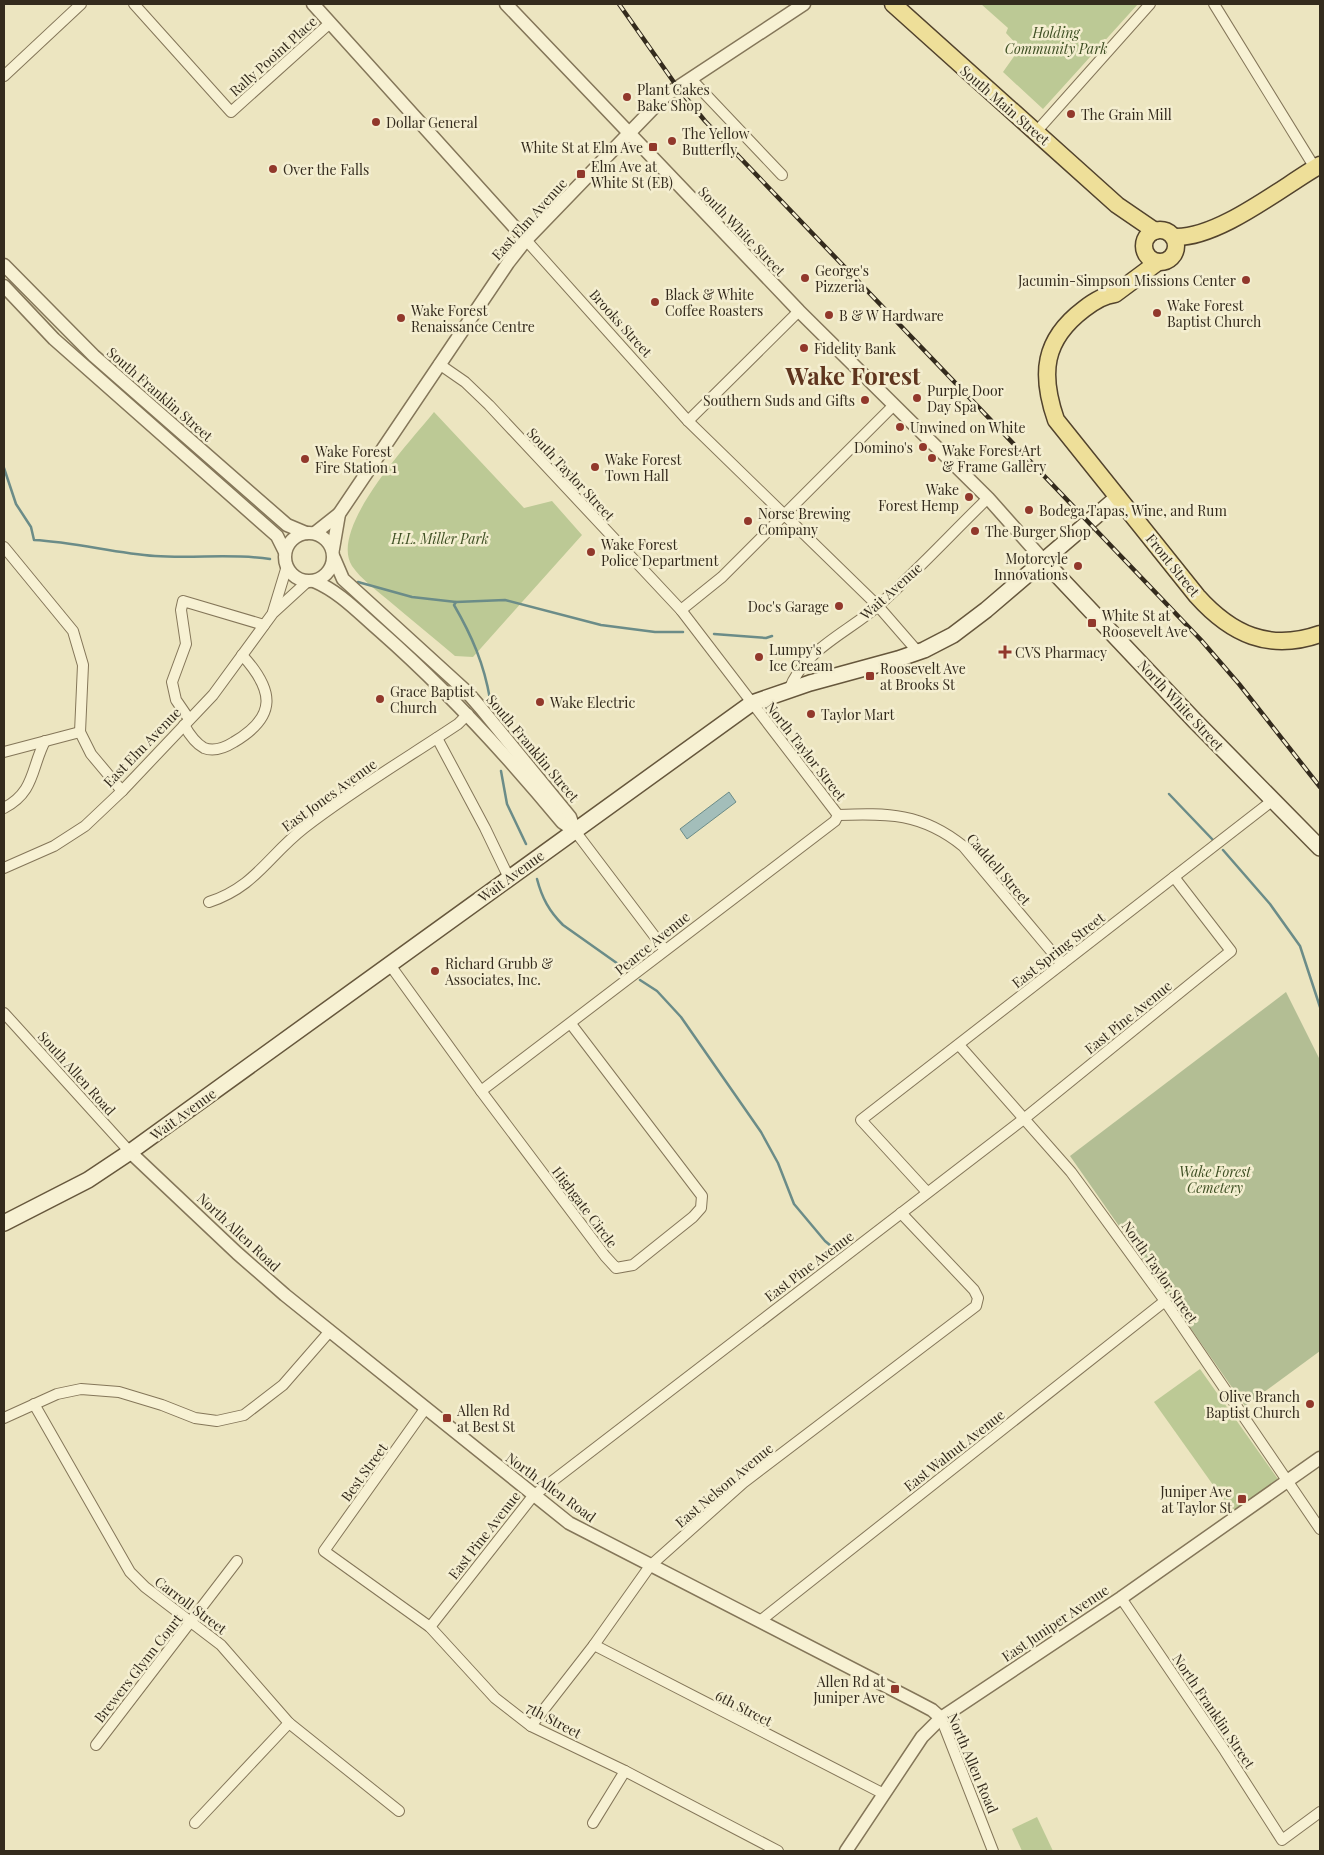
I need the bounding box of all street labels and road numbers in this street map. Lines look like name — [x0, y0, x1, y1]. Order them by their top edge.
street label: Rally Pooint Place — [225, 12, 321, 100]
street label: South Main Street — [956, 61, 1055, 150]
street label: East Elm Avenue — [487, 174, 571, 264]
street label: South White Street — [694, 182, 790, 281]
street label: Brooks Street — [586, 285, 657, 362]
street label: South Franklin Street — [103, 343, 218, 446]
street label: South Taylor Street — [523, 424, 620, 525]
street label: Front Street — [1142, 530, 1205, 601]
street label: Wait Avenue — [855, 558, 926, 624]
street label: North White Street — [1134, 655, 1229, 755]
street label: South Franklin Street — [483, 690, 584, 806]
street label: North Taylor Street — [761, 698, 851, 805]
street label: East Elm Avenue — [99, 703, 185, 791]
street label: East Jones Avenue — [278, 754, 380, 836]
street label: Caddell Street — [963, 829, 1036, 910]
street label: Wait Avenue — [473, 846, 548, 907]
street label: Pearce Avenue — [611, 907, 693, 979]
street label: East Spring Street — [1008, 907, 1109, 992]
street label: East Pine Avenue — [1080, 976, 1176, 1058]
street label: South Allen Road — [34, 1027, 120, 1119]
street label: Wait Avenue — [145, 1084, 220, 1145]
street label: Highgate Circle — [548, 1162, 622, 1252]
street label: North Allen Road — [193, 1188, 285, 1276]
street label: North Taylor Street — [1118, 1217, 1203, 1328]
street label: East Pine Avenue — [761, 1226, 857, 1306]
street label: East Walnut Avenue — [900, 1405, 1008, 1495]
street label: Best Street — [336, 1438, 392, 1505]
street label: East Nelson Avenue — [671, 1438, 777, 1532]
street label: North Allen Road — [502, 1448, 600, 1526]
street label: East Pine Avenue — [444, 1487, 524, 1583]
street label: Carroll Street — [151, 1572, 232, 1639]
street label: East Juniper Avenue — [998, 1580, 1112, 1666]
street label: Brewers Glynn Court — [90, 1609, 187, 1726]
street label: North Franklin Street — [1169, 1650, 1260, 1773]
street label: 6th Street — [712, 1686, 777, 1731]
street label: 7th Street — [523, 1698, 586, 1743]
street label: North Allen Road — [943, 1710, 1003, 1816]

